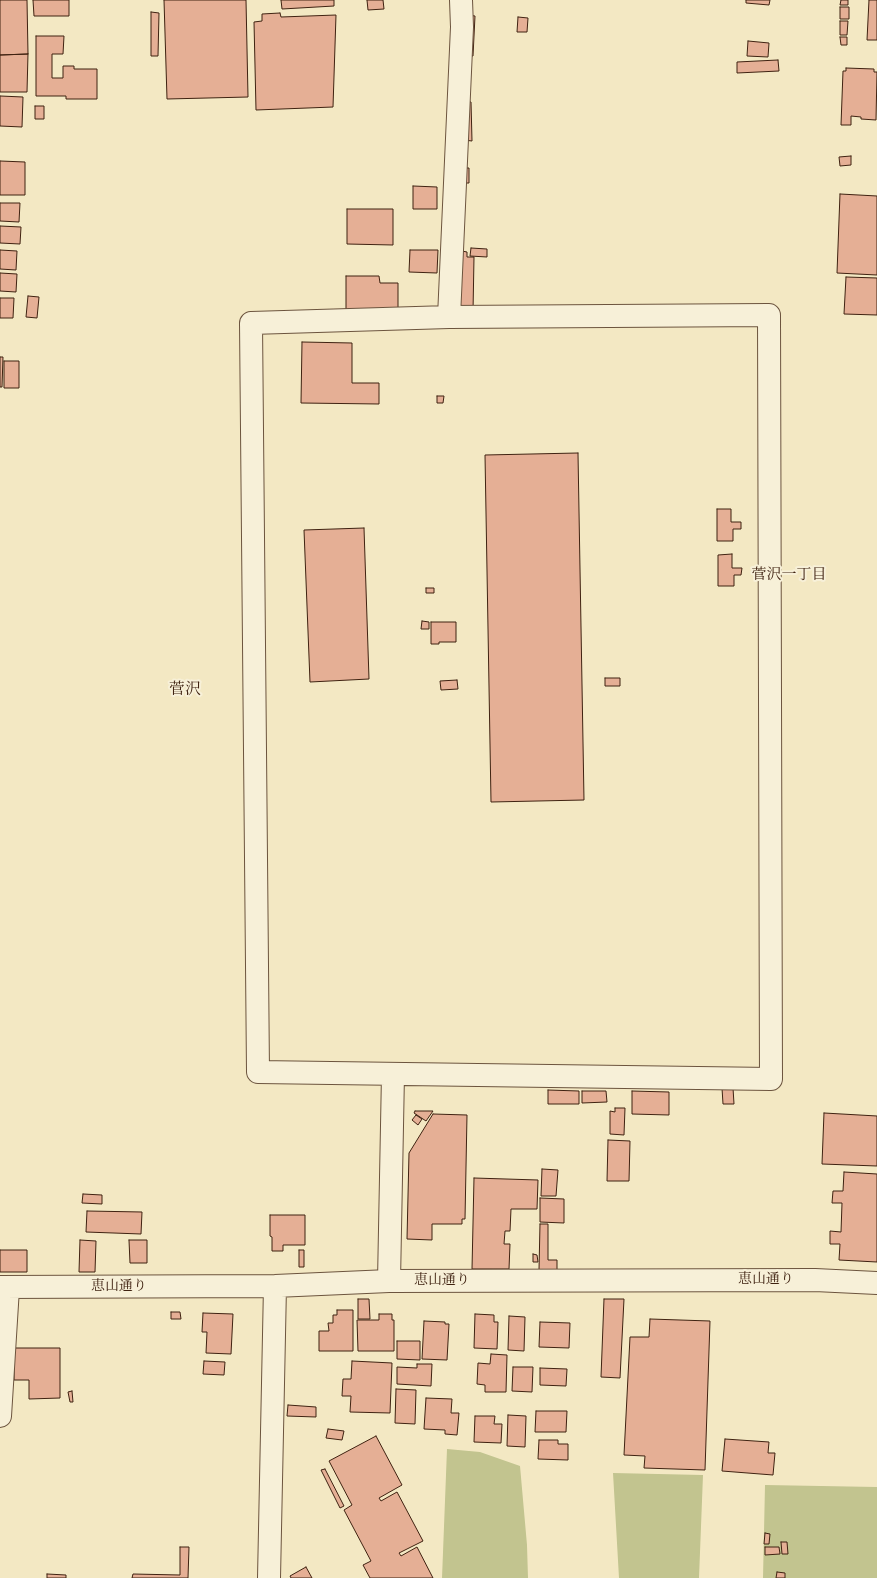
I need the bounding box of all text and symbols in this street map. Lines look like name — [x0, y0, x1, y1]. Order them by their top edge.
district label: 菅沢一丁目 — [752, 567, 826, 585]
district label: 菅沢 — [169, 681, 201, 701]
street label: 恵山通り — [738, 1272, 794, 1288]
street label: 恵山通り — [414, 1273, 470, 1289]
street label: 恵山通り — [91, 1279, 147, 1295]

